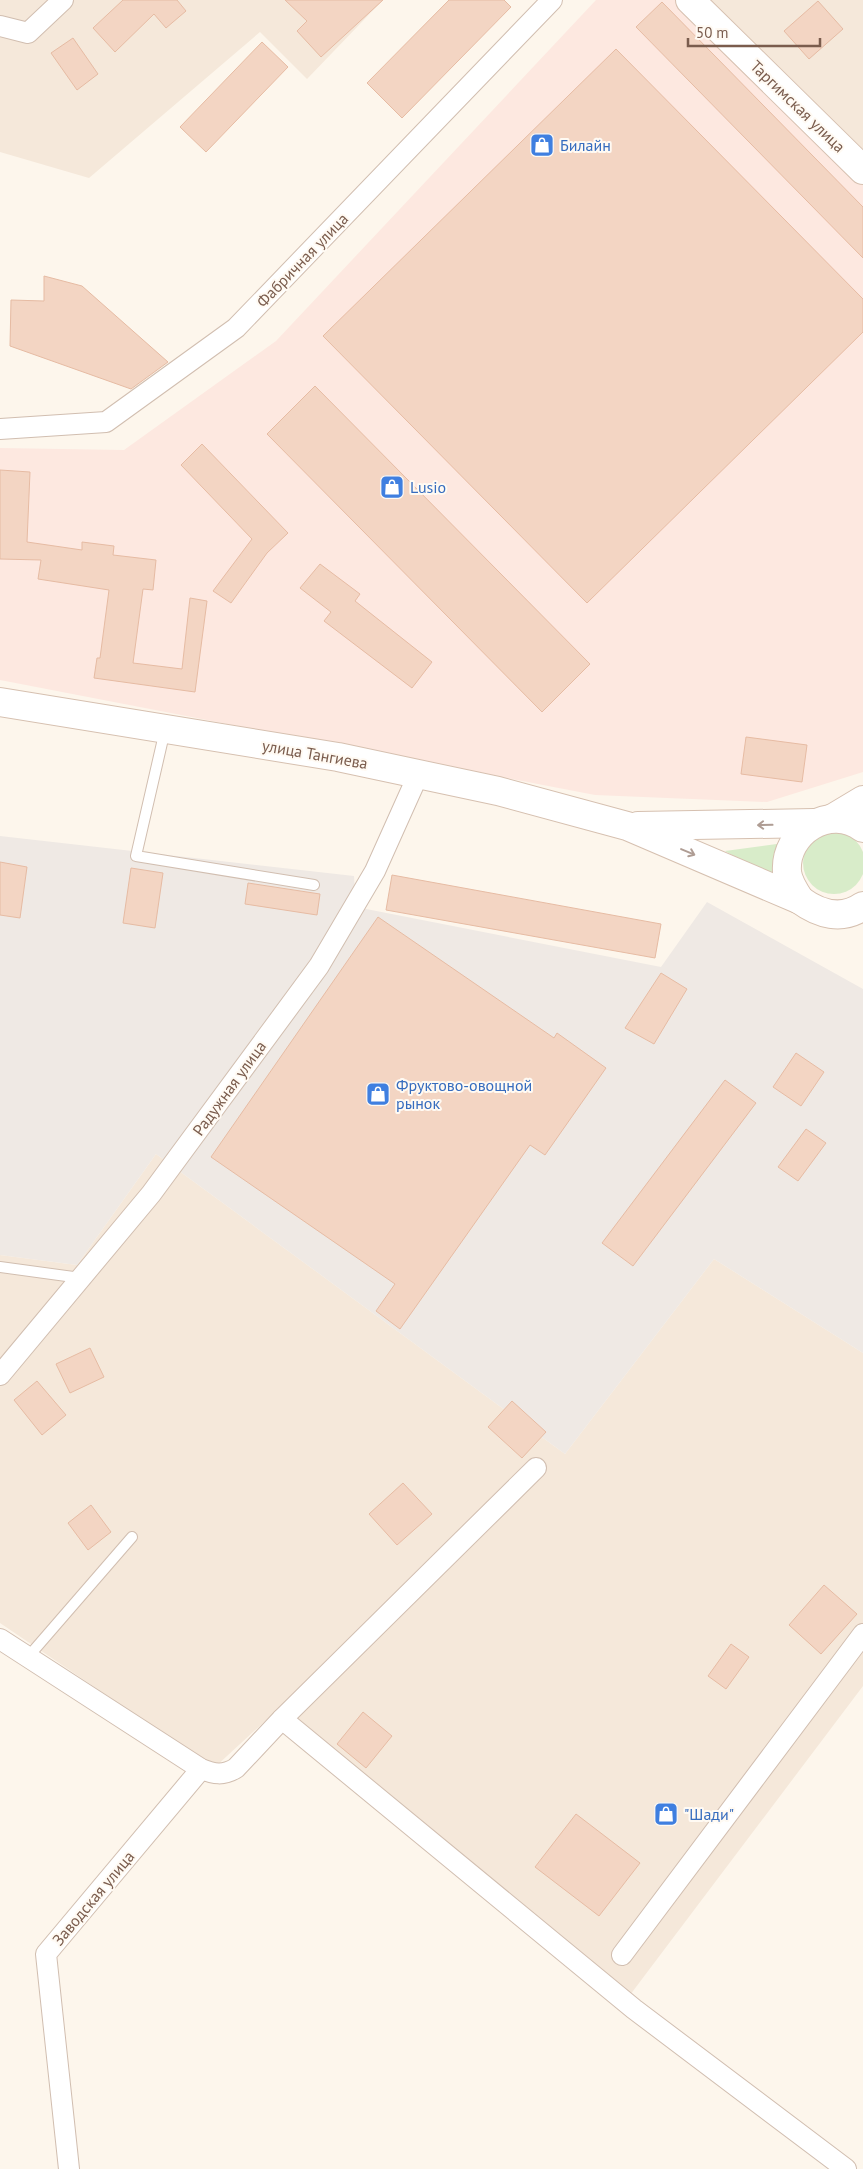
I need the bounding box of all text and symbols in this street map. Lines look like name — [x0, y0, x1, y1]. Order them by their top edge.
scale bar — [688, 15, 820, 47]
text: 50 m — [696, 23, 729, 42]
street label: Таргимская улица — [746, 56, 850, 156]
shop icon: Билайн — [529, 132, 555, 158]
place label: Билайн — [560, 135, 611, 155]
street label: Фабричная улица — [252, 209, 352, 311]
shop icon: Lusio — [379, 474, 405, 500]
place label: Lusio — [410, 477, 446, 497]
street label: улица Тангиева — [261, 735, 369, 773]
one-way arrow — [757, 820, 773, 829]
one-way arrow — [680, 849, 695, 858]
street label: Радужная улица — [188, 1037, 270, 1139]
place label: Фруктово-овощной рынок — [396, 1075, 532, 1113]
shop icon: Фруктово-овощной рынок — [365, 1081, 391, 1107]
shop icon: "Шади" — [653, 1801, 679, 1827]
place label: "Шади" — [684, 1804, 734, 1824]
street label: Заводская улица — [48, 1847, 138, 1949]

